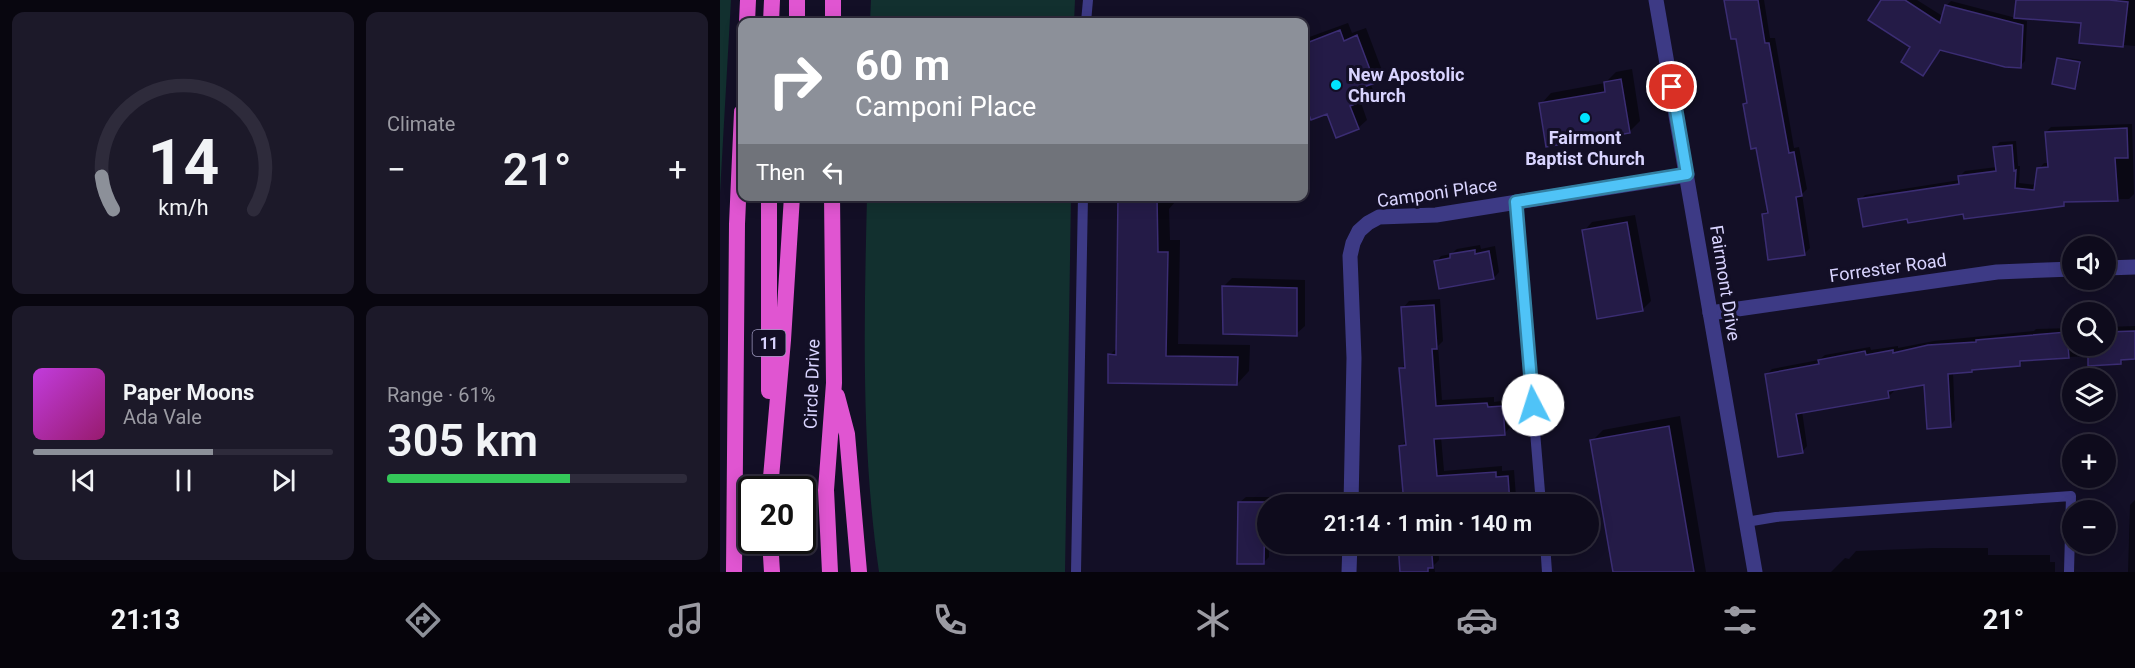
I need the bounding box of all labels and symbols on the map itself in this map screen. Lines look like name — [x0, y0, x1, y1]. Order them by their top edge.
pin — [1646, 61, 1697, 112]
place label: New Apostolic Church — [1348, 64, 1464, 106]
marker: New Apostolic Church — [1329, 78, 1343, 92]
marker: Fairmont Baptist Church — [1578, 111, 1592, 125]
place label: Fairmont Baptist Church — [1525, 127, 1645, 169]
street label: Camponi Place — [1376, 174, 1498, 211]
street label: Fairmont Drive — [1706, 224, 1745, 342]
street label: Forrester Road — [1828, 249, 1948, 286]
road number: 11 — [752, 330, 786, 356]
street label: Circle Drive — [799, 339, 824, 429]
position arrow — [1501, 373, 1565, 437]
speed limit sign: 20 — [738, 476, 816, 554]

